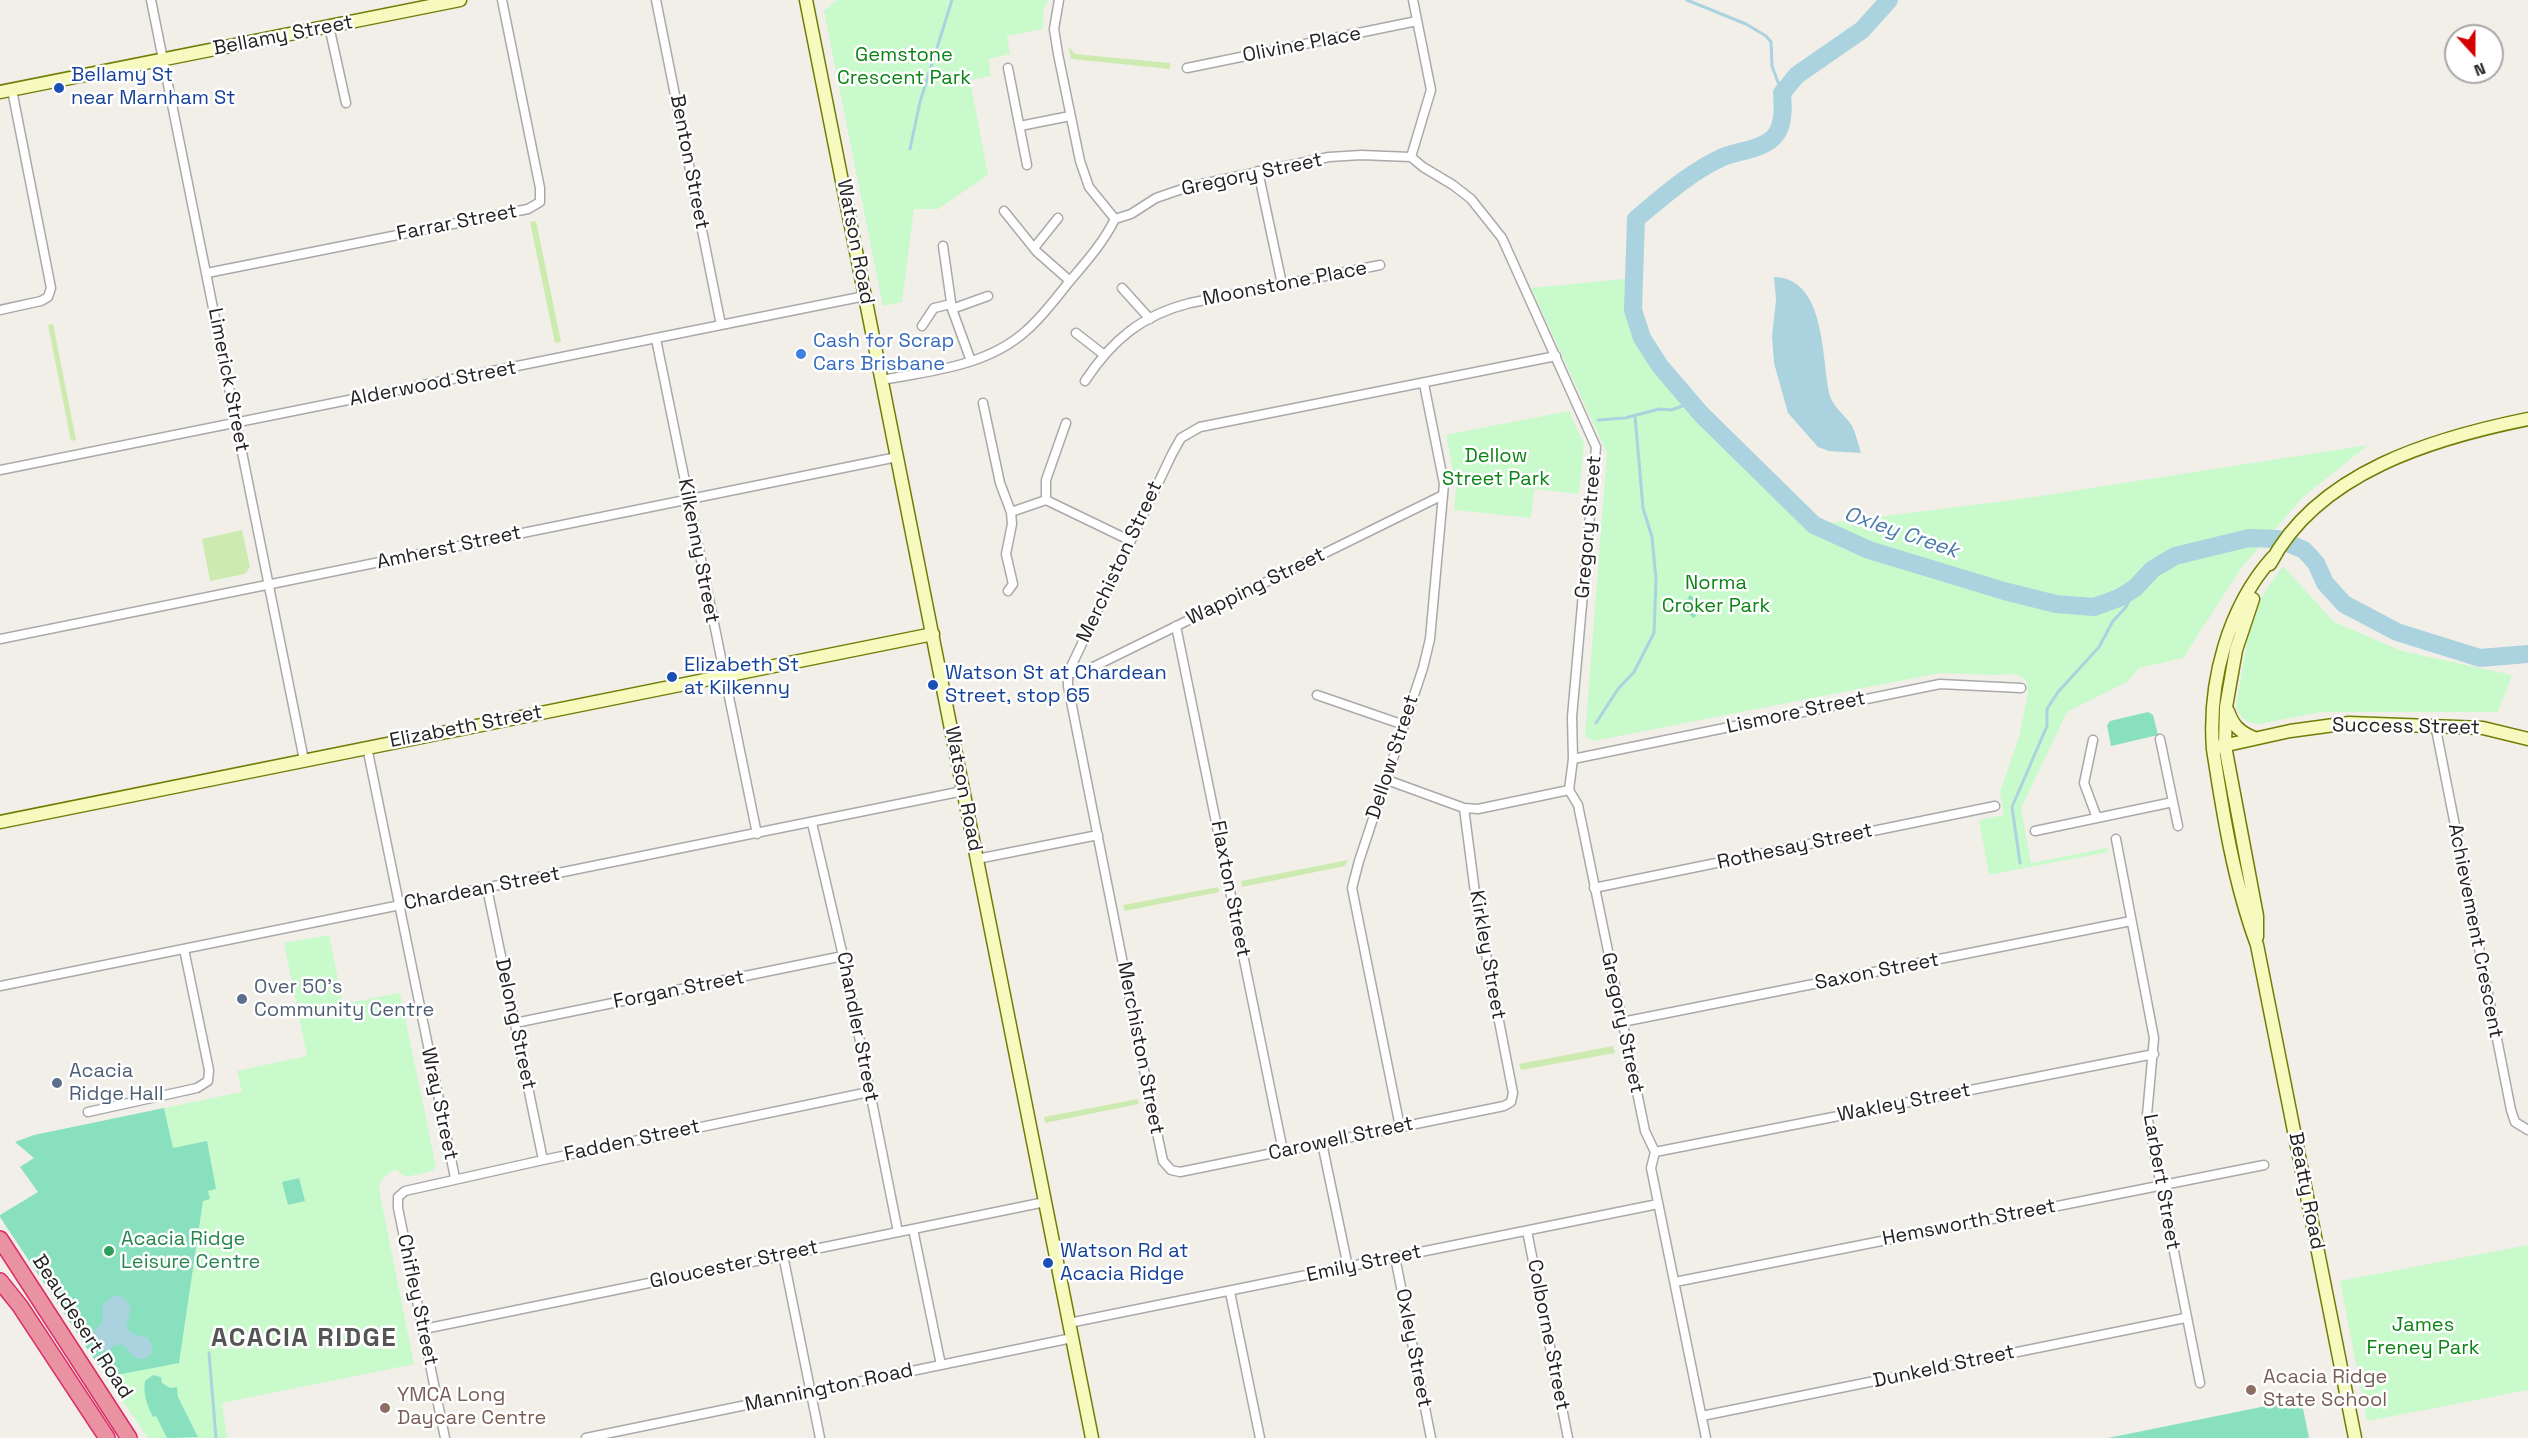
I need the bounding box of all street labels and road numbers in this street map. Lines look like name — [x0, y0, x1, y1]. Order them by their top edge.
street label: Bellamy Street — [211, 11, 355, 61]
street label: Olivine Place — [1241, 22, 1363, 68]
street label: Benton Street — [664, 93, 714, 231]
street label: Gregory Street — [1179, 148, 1325, 202]
street label: Watson Road — [831, 178, 879, 306]
street label: Farrar Street — [395, 200, 519, 246]
street label: Moonstone Place — [1201, 256, 1369, 312]
street label: Limerick Street — [202, 306, 254, 454]
street label: Alderwood Street — [348, 356, 518, 412]
street label: Gregory Street — [1571, 454, 1607, 600]
street label: Kilkenny Street — [672, 477, 724, 625]
street label: Merchiston Street — [1072, 477, 1168, 647]
street label: Amherst Street — [375, 521, 523, 575]
street label: Wapping Street — [1183, 543, 1329, 631]
street label: Lismore Street — [1724, 687, 1868, 739]
street label: Dellow Street — [1362, 692, 1424, 822]
street label: Elizabeth Street — [388, 700, 544, 754]
street label: Success Street — [2332, 714, 2480, 740]
street label: Watson Road — [939, 725, 987, 853]
street label: Flaxton Street — [1205, 819, 1255, 959]
street label: Rothesay Street — [1715, 819, 1875, 875]
street label: Achievement Crescent — [2442, 822, 2508, 1040]
street label: Chardean Street — [402, 862, 562, 916]
street label: Kirkley Street — [1464, 889, 1510, 1021]
street label: Saxon Street — [1813, 948, 1941, 996]
street label: Chandler Street — [831, 950, 883, 1104]
street label: Gregory Street — [1595, 950, 1649, 1096]
street label: Delong Street — [489, 956, 541, 1092]
street label: Merchiston Street — [1111, 960, 1169, 1136]
street label: Forgan Street — [611, 966, 747, 1014]
street label: Wray Street — [415, 1046, 463, 1162]
street label: Wakley Street — [1836, 1078, 1972, 1128]
street label: Carowell Street — [1266, 1112, 1416, 1166]
street label: Larbert Street — [2137, 1112, 2185, 1252]
street label: Fadden Street — [562, 1115, 702, 1167]
street label: Beatty Road — [2283, 1130, 2329, 1252]
street label: Hemsworth Street — [1880, 1194, 2058, 1252]
street label: Chifley Street — [391, 1232, 443, 1368]
street label: Gloucester Street — [648, 1235, 820, 1295]
street label: Emily Street — [1304, 1240, 1424, 1288]
street label: Beaudesert Road — [27, 1251, 137, 1403]
street label: Colborne Street — [1522, 1257, 1574, 1413]
street label: Oxley Street — [1390, 1287, 1436, 1409]
street label: Dunkeld Street — [1871, 1340, 2017, 1394]
street label: Mannington Road — [743, 1358, 915, 1418]

